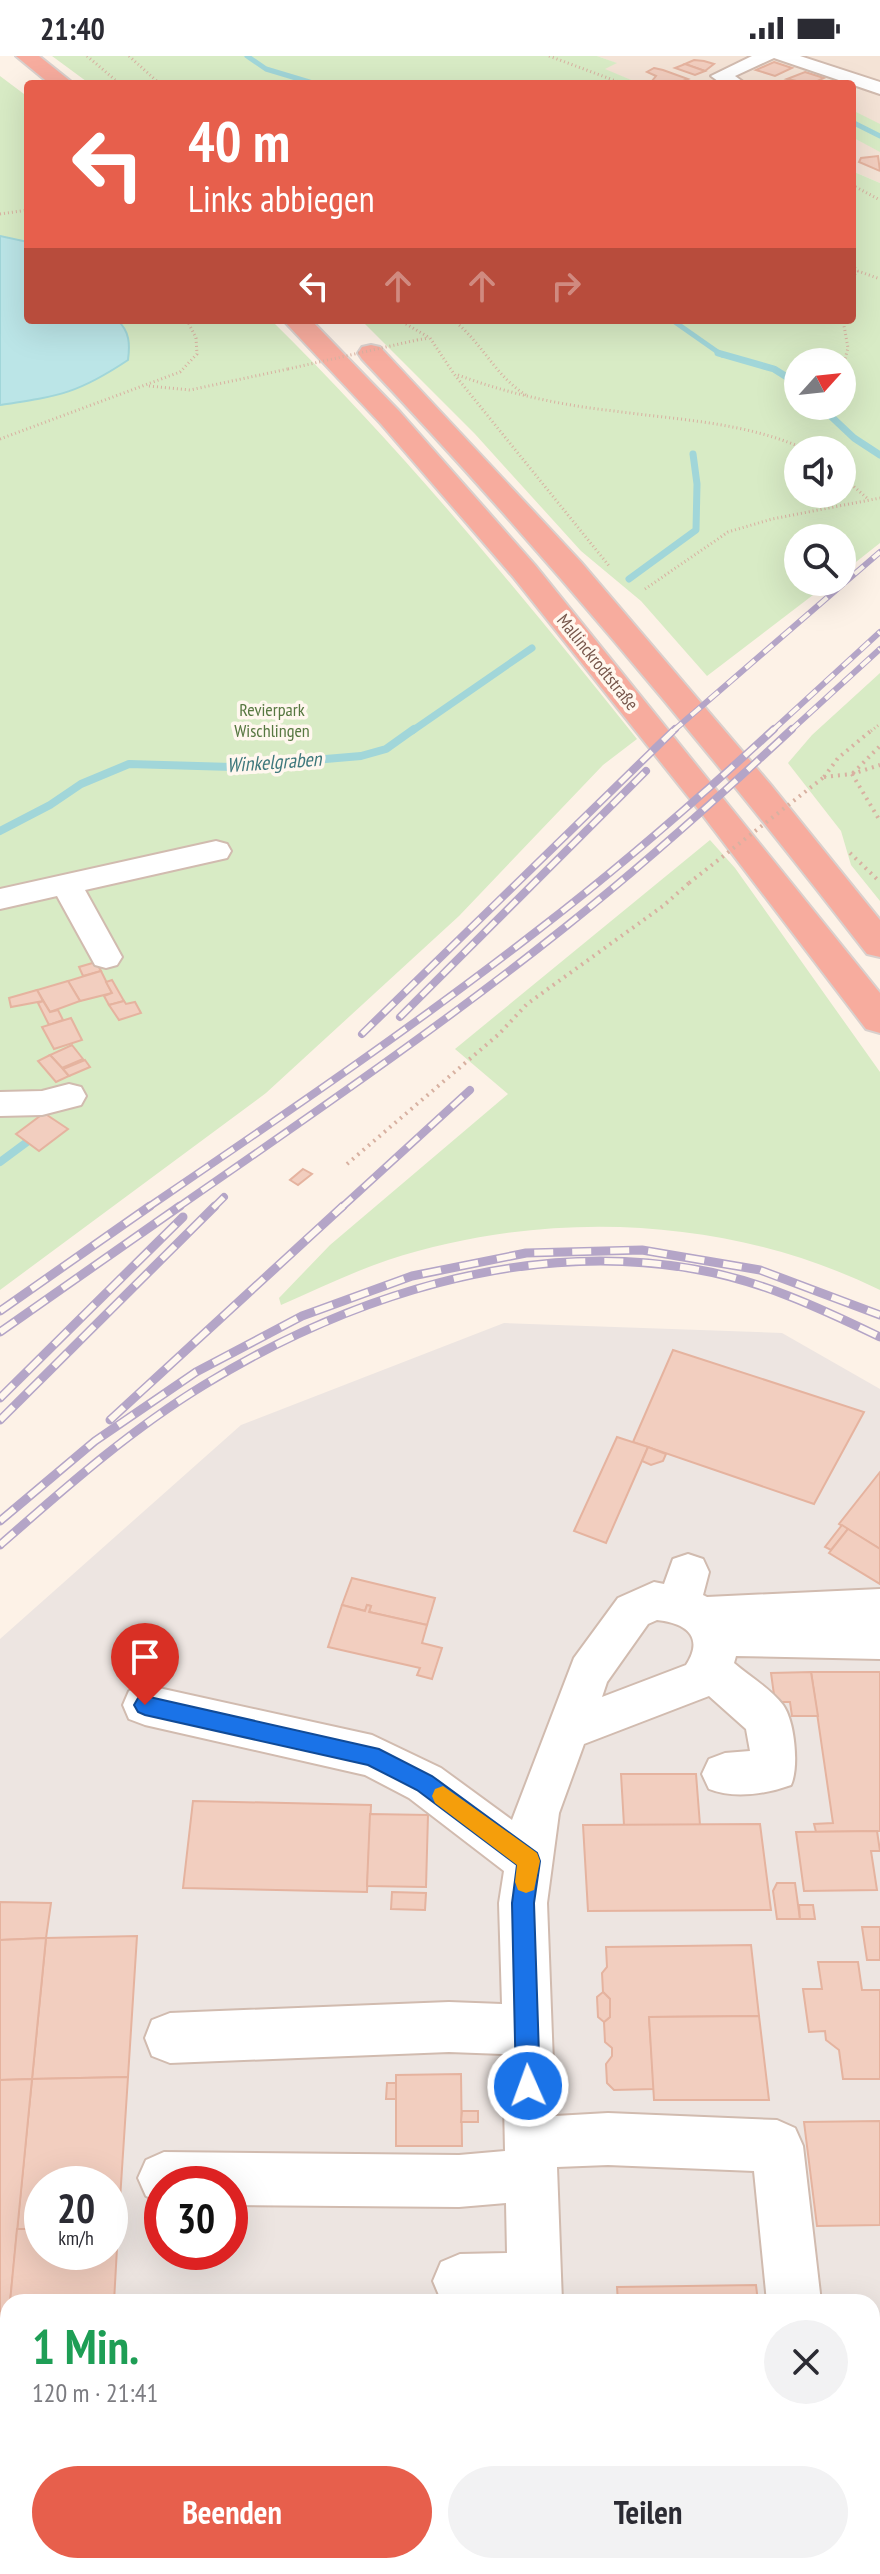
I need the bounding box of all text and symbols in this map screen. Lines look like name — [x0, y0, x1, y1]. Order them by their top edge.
text: 21:40 — [40, 9, 105, 48]
text: 40 m — [188, 105, 290, 177]
icon: left — [56, 112, 160, 216]
text: Links abbiegen — [188, 175, 375, 222]
icon: left — [292, 264, 336, 308]
icon: ahead — [376, 264, 420, 308]
icon: ahead — [460, 264, 504, 308]
icon: right — [544, 264, 588, 308]
north arrow — [784, 348, 856, 420]
map controls — [784, 348, 856, 596]
button: sound — [784, 436, 856, 508]
button: search — [784, 524, 856, 596]
street label: Mallinckrodtstraße — [552, 609, 644, 715]
park label: Revierpark Wischlingen — [234, 698, 310, 742]
water label: Winkelgraben — [226, 746, 323, 778]
pin — [111, 1623, 179, 1705]
icon: arrive — [123, 1635, 167, 1679]
position arrow — [486, 2044, 570, 2128]
speed limit sign: 30 — [144, 2166, 248, 2270]
text: 20 — [57, 2182, 95, 2234]
text: km/h — [58, 2225, 94, 2251]
text: 1 Min. — [32, 2315, 139, 2377]
button: close — [764, 2320, 848, 2404]
text: 120 m · 21:41 — [32, 2376, 158, 2409]
button: Beenden — [32, 2466, 432, 2558]
button: Teilen — [448, 2466, 848, 2558]

